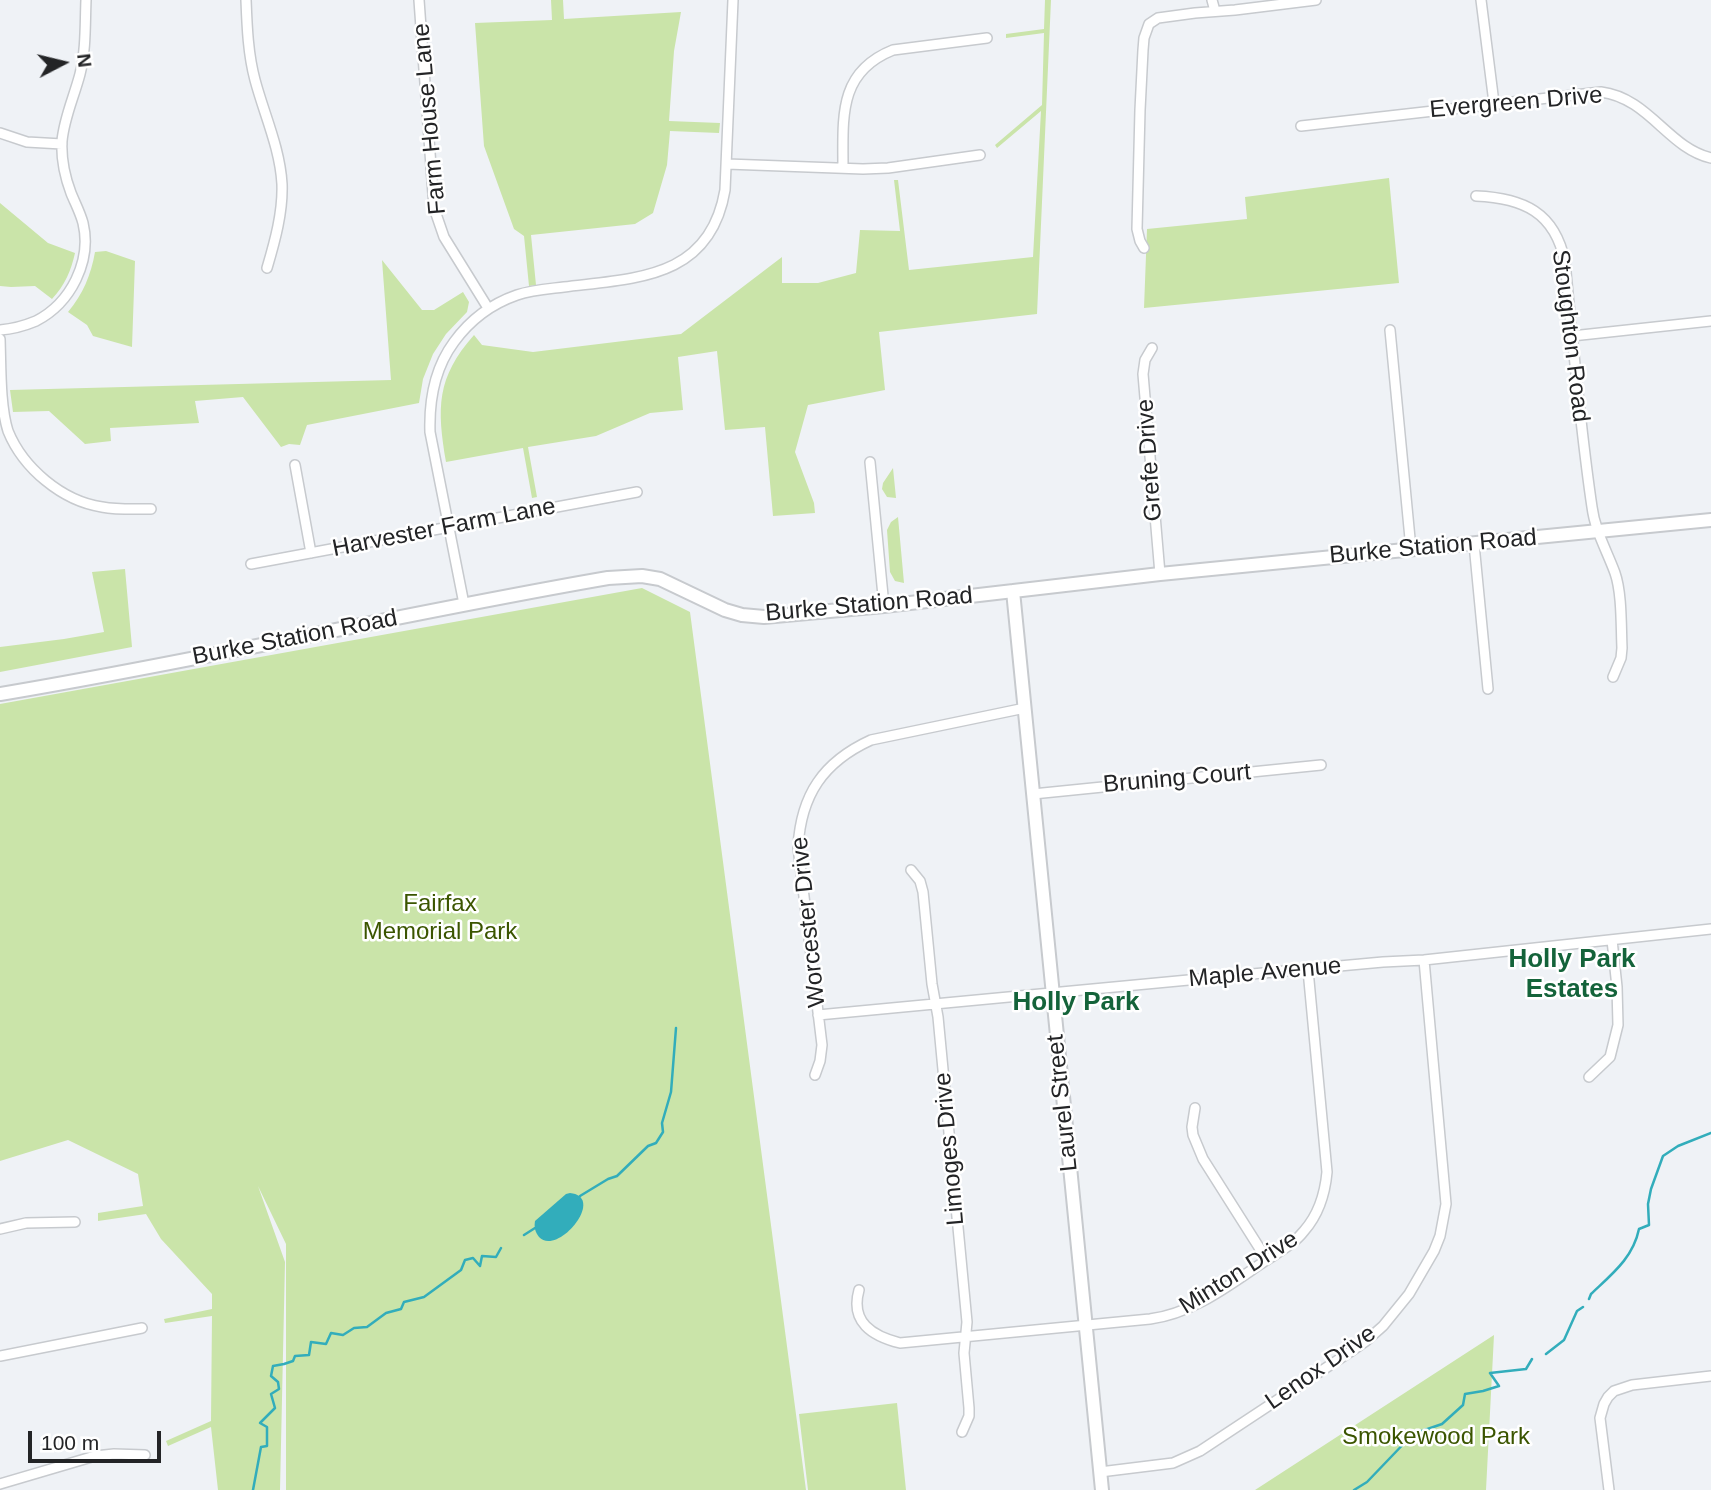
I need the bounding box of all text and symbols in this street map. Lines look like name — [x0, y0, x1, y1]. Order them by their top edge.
street label: Farm House Lane — [407, 22, 453, 216]
north arrow — [28, 28, 98, 98]
text: N — [73, 52, 96, 68]
street label: Evergreen Drive — [1428, 81, 1604, 125]
street label: Stoughton Road — [1545, 248, 1595, 424]
street label: Grefe Drive — [1131, 398, 1169, 522]
street label: Harvester Farm Lane — [330, 492, 558, 564]
street label: Burke Station Road — [1328, 524, 1538, 570]
street label: Burke Station Road — [764, 582, 974, 628]
street label: Burke Station Road — [190, 604, 400, 672]
street label: Bruning Court — [1102, 758, 1252, 800]
street label: Worcester Drive — [786, 835, 832, 1009]
park label: Fairfax Memorial Park — [363, 890, 517, 946]
district label: Holly Park Estates — [1508, 944, 1636, 1006]
street label: Maple Avenue — [1188, 952, 1342, 994]
district label: Holly Park — [1012, 987, 1140, 1019]
street label: Laurel Street — [1041, 1033, 1085, 1173]
street label: Limoges Drive — [929, 1071, 971, 1227]
street label: Minton Drive — [1174, 1225, 1304, 1321]
street label: Lenox Drive — [1260, 1319, 1382, 1417]
scale bar — [32, 1416, 164, 1460]
park label: Smokewood Park — [1342, 1423, 1530, 1451]
text: 100 m — [41, 1431, 99, 1454]

